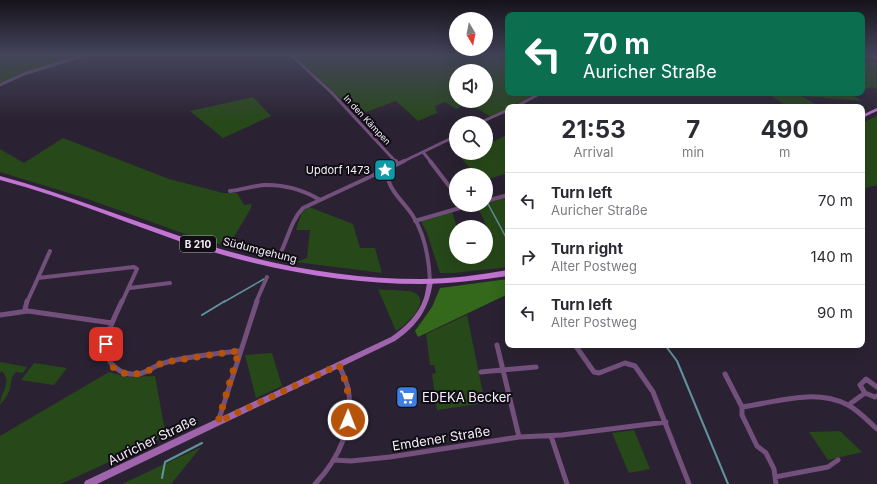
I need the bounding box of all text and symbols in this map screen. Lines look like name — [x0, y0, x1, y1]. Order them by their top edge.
north arrow — [449, 12, 493, 56]
map controls — [449, 12, 493, 264]
text: 70 m — [583, 27, 650, 61]
icon: left — [517, 28, 569, 80]
text: Auricher Straße — [583, 61, 717, 82]
button: sound — [449, 64, 493, 108]
street label: In den Kämpen — [342, 93, 393, 147]
text: 21:53 — [561, 115, 626, 144]
text: 7 — [686, 115, 700, 144]
text: 490 — [761, 115, 809, 144]
button: search — [449, 116, 493, 160]
text: Arrival — [574, 144, 614, 160]
text: min — [682, 144, 704, 160]
text: m — [779, 144, 790, 160]
place icon: Updorf 1473 — [372, 157, 398, 183]
place label: Updorf 1473 — [306, 163, 370, 177]
button: + — [449, 168, 493, 212]
text: Turn left — [551, 183, 612, 202]
icon: left — [517, 190, 539, 212]
text: 70 m — [818, 191, 853, 210]
text: Auricher Straße — [551, 202, 648, 218]
button: − — [449, 220, 493, 264]
street label: Südumgehung — [222, 234, 298, 266]
road number: B 210 — [180, 236, 216, 252]
text: Turn right — [551, 239, 623, 258]
icon: right — [517, 246, 539, 268]
text: 140 m — [810, 247, 853, 266]
text: Alter Postweg — [551, 258, 637, 274]
text: Turn left — [551, 295, 612, 314]
icon: left — [517, 302, 539, 324]
text: 90 m — [817, 303, 853, 322]
text: Alter Postweg — [551, 314, 637, 330]
pin — [89, 327, 123, 361]
icon: arrive — [95, 333, 117, 355]
supermarket icon: EDEKA Becker — [394, 384, 420, 410]
place label: EDEKA Becker — [422, 389, 511, 405]
position arrow — [327, 399, 369, 441]
street label: Auricher Straße — [105, 412, 199, 468]
street label: Emdener Straße — [391, 422, 491, 454]

